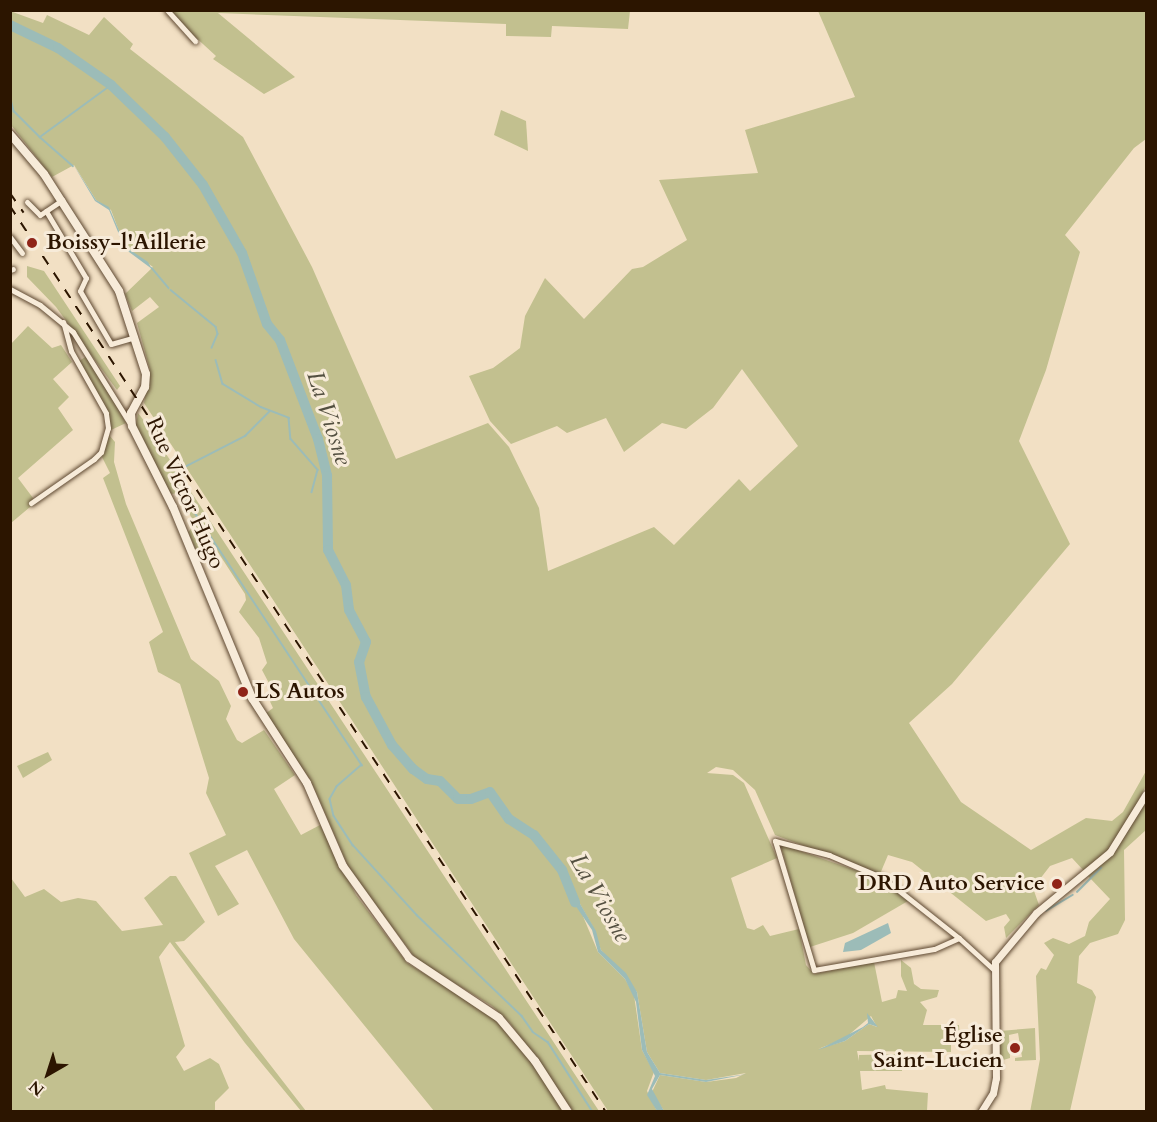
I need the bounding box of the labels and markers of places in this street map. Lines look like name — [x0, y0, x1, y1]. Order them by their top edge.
place label: Boissy-l'Aillerie — [46, 230, 206, 256]
marker: Boissy-l'Aillerie — [23, 234, 41, 252]
place label: LS Autos — [255, 679, 345, 705]
marker: LS Autos — [236, 685, 250, 699]
place label: DRD Auto Service — [858, 871, 1045, 897]
marker: DRD Auto Service — [1050, 877, 1064, 891]
place label: Église Saint-Lucien — [874, 1022, 1003, 1074]
marker: Église Saint-Lucien — [1008, 1041, 1022, 1055]

